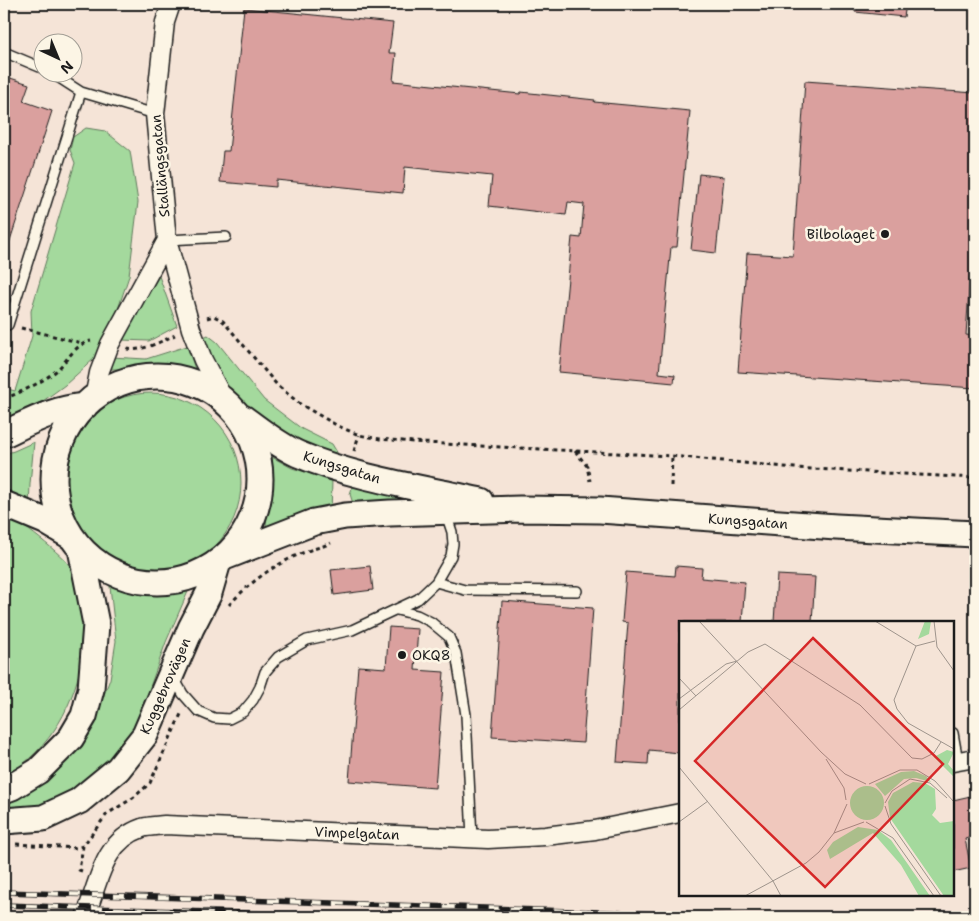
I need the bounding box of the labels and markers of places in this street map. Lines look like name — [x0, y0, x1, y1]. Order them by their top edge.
place label: Bilbolaget — [807, 225, 875, 243]
marker: Bilbolaget — [879, 228, 891, 240]
place label: OKQ8 — [412, 646, 450, 664]
marker: OKQ8 — [396, 649, 408, 661]

